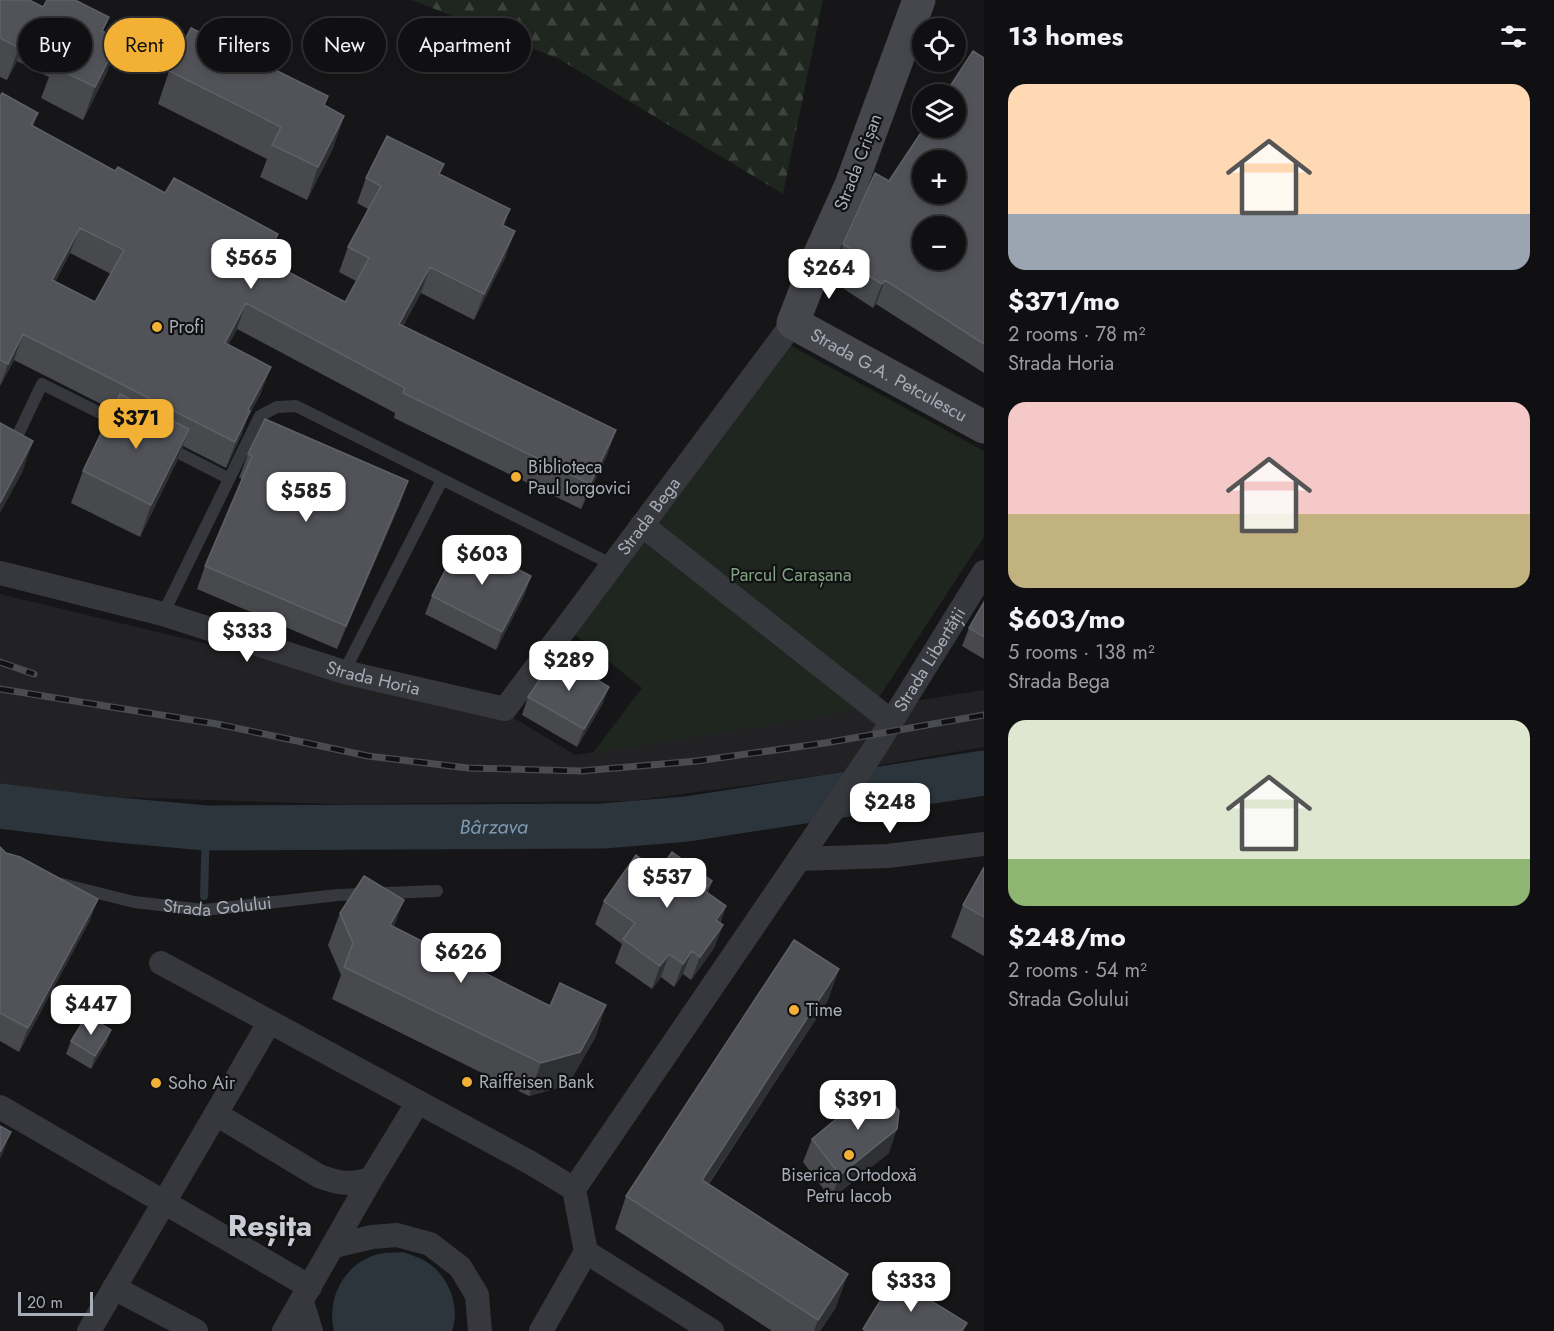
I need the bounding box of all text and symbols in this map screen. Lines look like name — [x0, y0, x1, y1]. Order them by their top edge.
text: 13 homes — [1008, 17, 1123, 55]
chip: Buy — [18, 18, 92, 72]
chip: Rent — [104, 18, 185, 72]
chip: Filters — [197, 18, 291, 72]
chip: New — [303, 18, 386, 72]
chip: Apartment — [398, 18, 531, 72]
map controls — [912, 18, 966, 270]
button: locate — [912, 18, 966, 72]
icon: filters — [1497, 20, 1530, 53]
button: layers — [912, 84, 966, 138]
street label: Strada Crișan — [828, 110, 888, 214]
icon: home — [1215, 123, 1323, 231]
button: + — [912, 150, 966, 204]
button: − — [912, 216, 966, 270]
pin: $565 — [215, 239, 287, 290]
text: $565 — [225, 244, 277, 273]
pin: $264 — [793, 249, 865, 300]
text: $264 — [803, 254, 855, 283]
text: $371/mo — [1008, 282, 1120, 320]
place label: Profi — [169, 314, 204, 340]
marker: Profi — [150, 320, 164, 334]
text: 2 rooms · 78 m² — [1008, 320, 1145, 349]
street label: Strada G.A. Petculescu — [806, 322, 972, 429]
text: Strada Horia — [1008, 349, 1114, 378]
pin: $371 — [100, 399, 172, 450]
text: $371 — [113, 404, 159, 433]
icon: home — [1215, 441, 1323, 549]
place label: Biblioteca Paul Iorgovici — [528, 454, 631, 501]
marker: Biblioteca Paul Iorgovici — [509, 470, 523, 484]
pin: $585 — [270, 472, 342, 523]
street label: Strada Bega — [611, 472, 687, 561]
text: $585 — [281, 477, 331, 506]
pin: $603 — [446, 535, 518, 586]
text: $603 — [456, 540, 508, 569]
park label: Parcul Carașana — [730, 562, 852, 588]
text: $603/mo — [1008, 600, 1125, 638]
street label: Strada Libertății — [887, 602, 972, 717]
pin: $333 — [211, 612, 283, 663]
text: $333 — [222, 617, 272, 646]
text: 5 rooms · 138 m² — [1008, 638, 1155, 667]
pin: $289 — [533, 641, 605, 692]
text: $289 — [543, 646, 595, 675]
street label: Strada Horia — [323, 654, 423, 702]
text: Strada Bega — [1008, 667, 1110, 696]
icon: home — [1215, 759, 1323, 867]
pin: $248 — [854, 783, 926, 834]
text: $248 — [864, 788, 916, 817]
water label: Bârzava — [459, 812, 528, 841]
pin: $537 — [631, 858, 703, 909]
text: $537 — [642, 863, 692, 892]
street label: Strada Golului — [162, 890, 273, 923]
text: $248/mo — [1008, 918, 1126, 956]
pin: $626 — [425, 933, 497, 984]
text: $626 — [435, 938, 487, 967]
text: 2 rooms · 54 m² — [1008, 956, 1147, 985]
pin: $447 — [55, 985, 127, 1036]
text: Strada Golului — [1008, 985, 1129, 1014]
text: $447 — [65, 990, 117, 1019]
place label: Time — [806, 997, 842, 1023]
marker: Time — [787, 1003, 801, 1017]
place label: Raiffeisen Bank — [479, 1069, 594, 1095]
place label: Soho Air — [168, 1070, 236, 1096]
marker: Raiffeisen Bank — [460, 1075, 474, 1089]
marker: Soho Air — [149, 1076, 163, 1090]
pin: $391 — [822, 1080, 894, 1131]
text: $391 — [834, 1085, 882, 1114]
marker: Biserica Ortodoxă Petru Iacob — [842, 1148, 856, 1162]
place label: Biserica Ortodoxă Petru Iacob — [781, 1162, 917, 1209]
district label: Reșița — [228, 1204, 312, 1247]
pin: $333 — [875, 1262, 947, 1313]
text: $333 — [886, 1267, 936, 1296]
scale bar — [18, 1289, 93, 1316]
text: 20 m — [27, 1291, 63, 1314]

